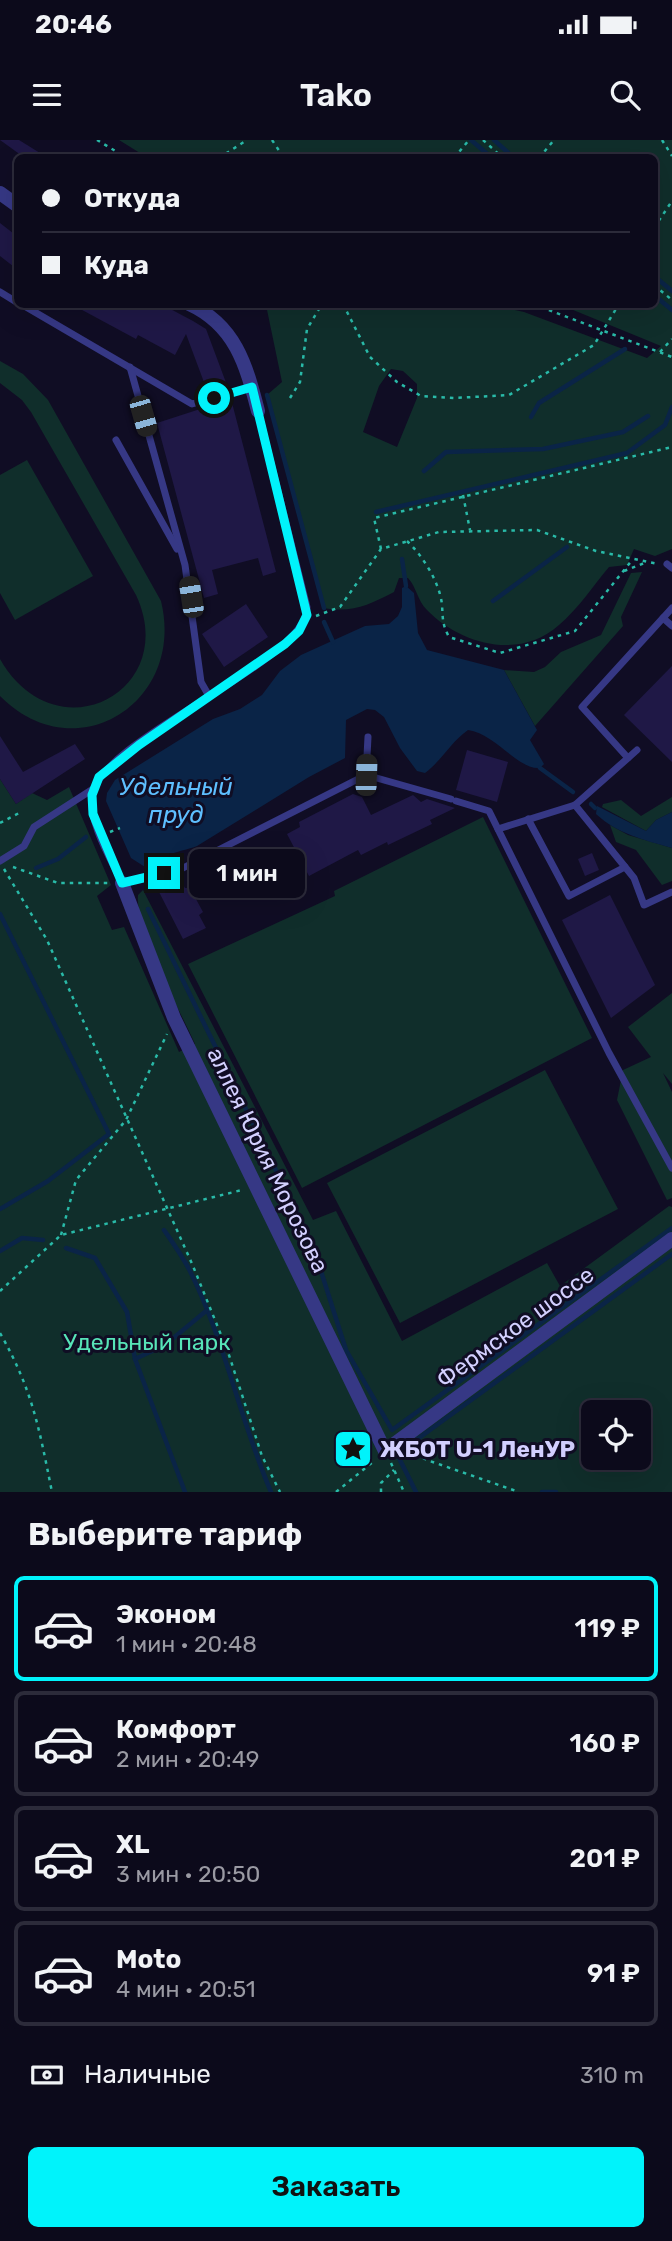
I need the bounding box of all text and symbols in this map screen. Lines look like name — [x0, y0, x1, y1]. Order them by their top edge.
text: 20:46 — [35, 9, 112, 40]
icon: menu — [28, 76, 66, 114]
text: Tako — [300, 76, 372, 114]
icon: search — [606, 76, 644, 114]
text: Откуда — [84, 183, 180, 214]
text: Куда — [84, 250, 149, 281]
route start — [198, 382, 230, 414]
car — [128, 393, 159, 439]
car — [178, 575, 205, 619]
car — [355, 754, 378, 796]
water label: Удельный пруд — [119, 773, 233, 829]
callout: 1 мин — [188, 848, 304, 898]
route end — [148, 857, 180, 889]
text: 1 мин — [216, 859, 278, 887]
street label: аллея Юрия Морозова — [201, 1043, 335, 1277]
street label: Фермское шоссе — [431, 1261, 599, 1393]
park label: Удельный парк — [63, 1328, 231, 1356]
map controls — [581, 1400, 651, 1470]
button: locate — [581, 1400, 651, 1470]
place icon: ЖБОТ U-1 ЛенУР — [332, 1428, 374, 1470]
place label: ЖБОТ U-1 ЛенУР — [380, 1435, 575, 1463]
text: Выберите тариф — [28, 1515, 302, 1553]
icon: car — [32, 1597, 95, 1660]
text: Эконом — [116, 1599, 216, 1630]
text: 119 ₽ — [575, 1613, 640, 1644]
text: 1 мин · 20:48 — [116, 1630, 257, 1658]
icon: car — [32, 1712, 95, 1775]
text: Комфорт — [116, 1714, 236, 1745]
text: 160 ₽ — [569, 1728, 640, 1759]
text: 2 мин · 20:49 — [116, 1745, 259, 1773]
icon: car — [32, 1827, 95, 1890]
text: XL — [116, 1829, 149, 1860]
text: 201 ₽ — [570, 1843, 640, 1874]
text: 3 мин · 20:50 — [116, 1860, 260, 1888]
icon: car — [32, 1942, 95, 2005]
text: Moto — [116, 1944, 181, 1975]
text: 91 ₽ — [587, 1958, 640, 1989]
text: 4 мин · 20:51 — [116, 1975, 256, 2003]
icon: cash — [28, 2056, 66, 2094]
text: Наличные — [84, 2059, 211, 2090]
text: 310 m — [580, 2061, 644, 2089]
button: Заказать — [28, 2147, 644, 2227]

